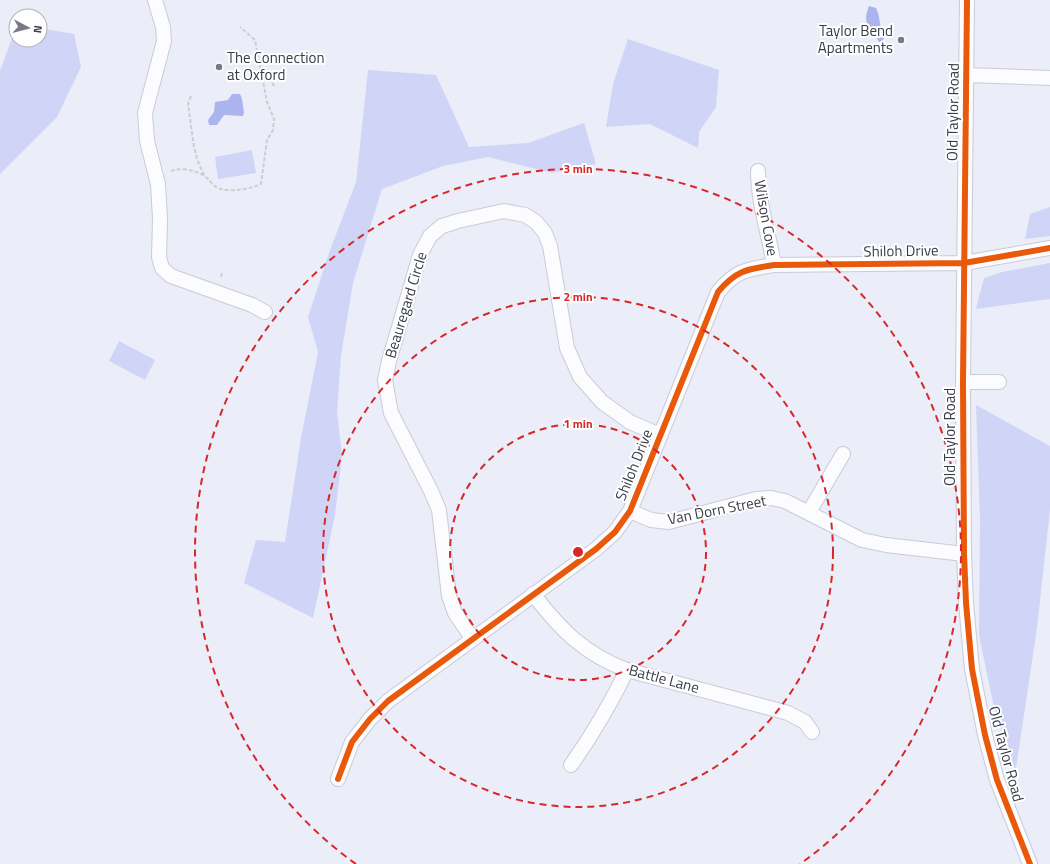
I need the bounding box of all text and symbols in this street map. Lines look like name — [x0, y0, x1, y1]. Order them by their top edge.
north arrow — [8, 8, 48, 48]
place label: Taylor Bend Apartments — [818, 19, 893, 59]
text: N — [30, 24, 46, 34]
marker: Taylor Bend Apartments — [896, 35, 906, 45]
place label: The Connection at Oxford — [227, 46, 325, 86]
marker: The Connection at Oxford — [214, 62, 224, 72]
street label: Old Taylor Road — [940, 63, 965, 161]
text: 3 min — [563, 159, 593, 178]
street label: Wilson Cove — [749, 178, 784, 258]
street label: Shiloh Drive — [863, 238, 939, 263]
street label: Beauregard Circle — [378, 249, 433, 361]
text: 2 min — [563, 287, 593, 306]
street label: Old Taylor Road — [938, 388, 961, 486]
text: 1 min — [563, 414, 593, 433]
street label: Shiloh Drive — [609, 426, 658, 504]
street label: Van Dorn Street — [666, 489, 769, 530]
centre of rings — [571, 545, 585, 559]
street label: Battle Lane — [626, 658, 702, 699]
street label: Old Taylor Road — [983, 703, 1030, 804]

